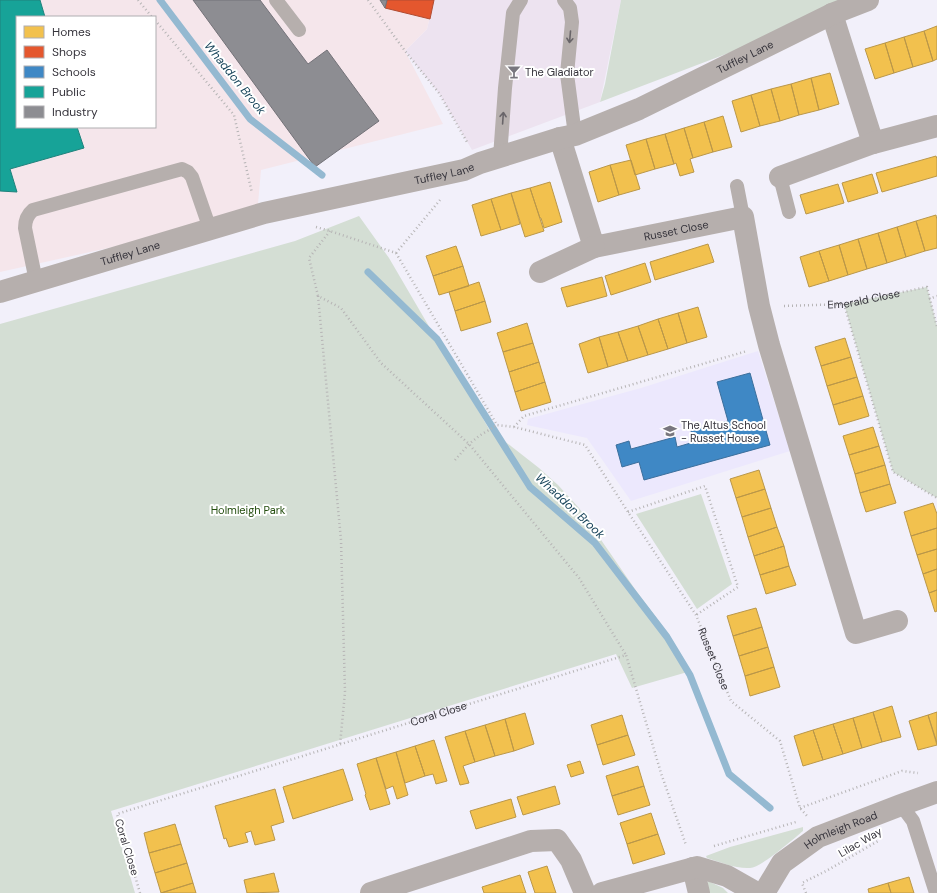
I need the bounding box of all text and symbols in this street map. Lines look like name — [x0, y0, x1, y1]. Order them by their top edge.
legend — [16, 16, 156, 128]
text: Homes — [52, 24, 91, 40]
one-way arrow — [567, 30, 574, 43]
street label: Tuffley Lane — [714, 37, 776, 77]
water label: Whaddon Brook — [201, 38, 270, 118]
text: Shops — [52, 44, 87, 60]
text: Schools — [52, 64, 96, 80]
bar icon: The Gladiator — [506, 64, 522, 80]
place label: The Gladiator — [525, 65, 594, 79]
text: Public — [52, 84, 86, 100]
text: Industry — [52, 104, 98, 120]
one-way arrow — [500, 112, 507, 125]
street label: Tuffley Lane — [413, 159, 476, 188]
street label: Russet Close — [642, 217, 710, 244]
street label: Tuffley Lane — [99, 238, 162, 269]
street label: Emerald Close — [827, 286, 901, 312]
place label: The Altus School - Russet House — [681, 418, 766, 445]
school or university icon: The Altus School - Russet House — [662, 423, 678, 439]
water label: Whaddon Brook — [532, 470, 609, 543]
park label: Holmleigh Park — [211, 503, 286, 517]
street label: Russet Close — [695, 626, 733, 692]
street label: Coral Close — [408, 698, 468, 729]
street label: Holmleigh Road — [801, 808, 879, 852]
street label: Coral Close — [112, 817, 142, 877]
street label: Lilac Way — [836, 824, 884, 860]

